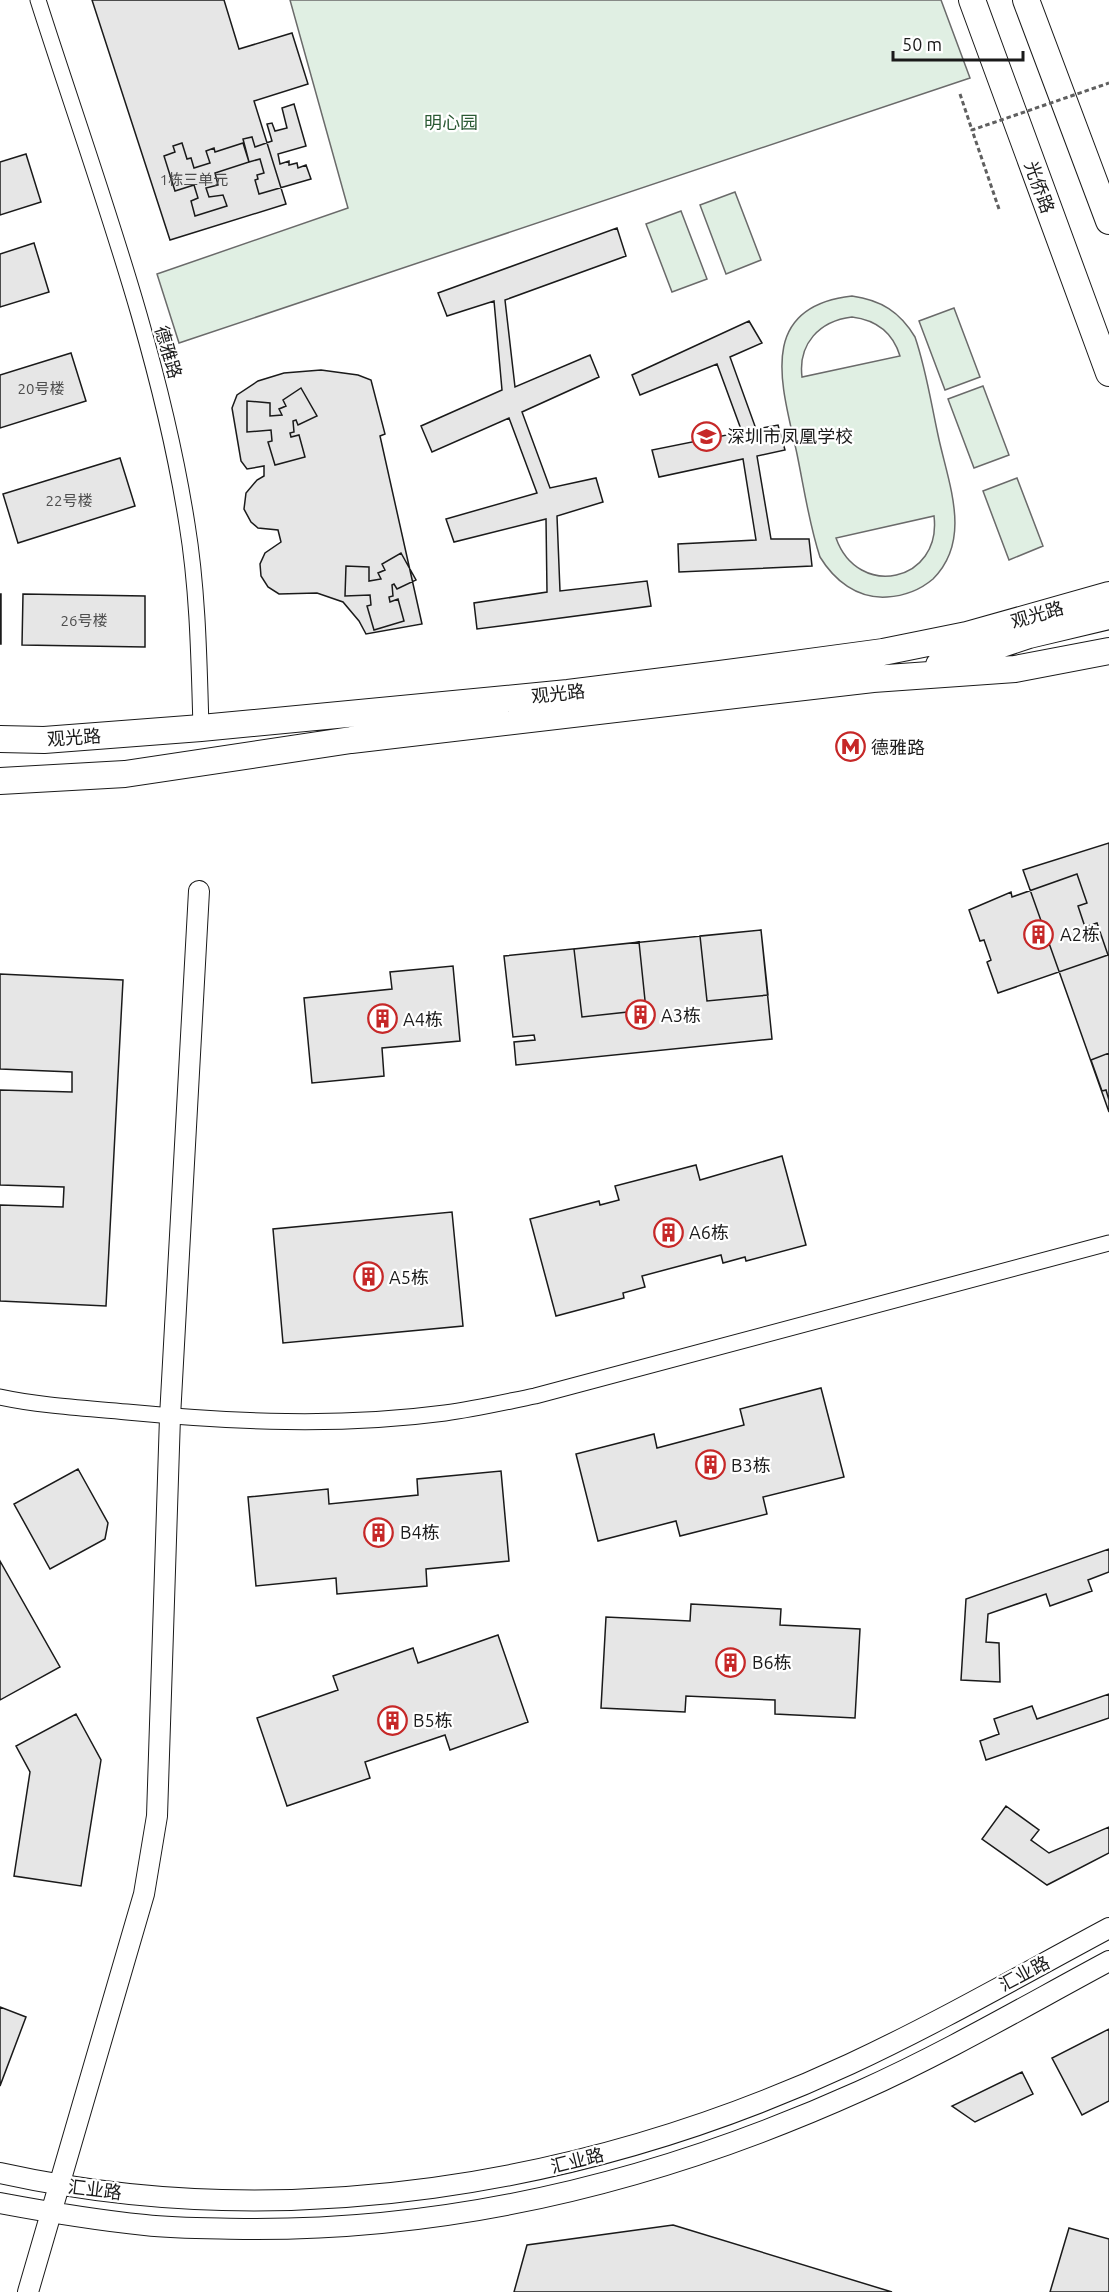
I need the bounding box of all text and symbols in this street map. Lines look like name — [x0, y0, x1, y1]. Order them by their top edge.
scale bar — [893, 24, 1024, 62]
text: 50 m — [902, 34, 942, 54]
park label: 明心园 — [424, 112, 478, 132]
street label: 光侨路 — [1021, 158, 1059, 216]
house number: 1栋三单元 — [160, 171, 228, 188]
street label: 德雅路 — [152, 323, 186, 381]
house number: 20号楼 — [18, 380, 64, 397]
school or university icon: 深圳市凤凰学校 — [690, 420, 722, 452]
place label: 深圳市凤凰学校 — [727, 426, 853, 446]
house number: 22号楼 — [46, 492, 92, 509]
street label: 观光路 — [1008, 597, 1066, 631]
house number: 26号楼 — [61, 612, 107, 629]
street label: 观光路 — [530, 680, 586, 706]
street label: 观光路 — [46, 725, 102, 749]
metro station icon: 德雅路 — [834, 731, 866, 763]
place label: 德雅路 — [871, 737, 925, 757]
building icon: A2栋 — [1023, 918, 1055, 950]
place label: A2栋 — [1060, 924, 1100, 944]
building icon: A3栋 — [624, 999, 656, 1031]
building icon: A4栋 — [366, 1003, 398, 1035]
place label: A3栋 — [661, 1005, 701, 1025]
place label: A4栋 — [403, 1009, 443, 1029]
building icon: A6栋 — [652, 1216, 684, 1248]
place label: A6栋 — [689, 1222, 729, 1242]
building icon: A5栋 — [352, 1261, 384, 1293]
place label: A5栋 — [389, 1267, 429, 1287]
building icon: B3栋 — [694, 1449, 726, 1481]
place label: B3栋 — [731, 1455, 771, 1475]
building icon: B4栋 — [363, 1516, 395, 1548]
place label: B4栋 — [400, 1522, 440, 1542]
building icon: B6栋 — [715, 1646, 747, 1678]
place label: B6栋 — [752, 1652, 792, 1672]
building icon: B5栋 — [376, 1704, 408, 1736]
place label: B5栋 — [413, 1710, 453, 1730]
street label: 汇业路 — [995, 1951, 1053, 1995]
street label: 汇业路 — [548, 2144, 606, 2176]
street label: 汇业路 — [67, 2176, 123, 2202]

